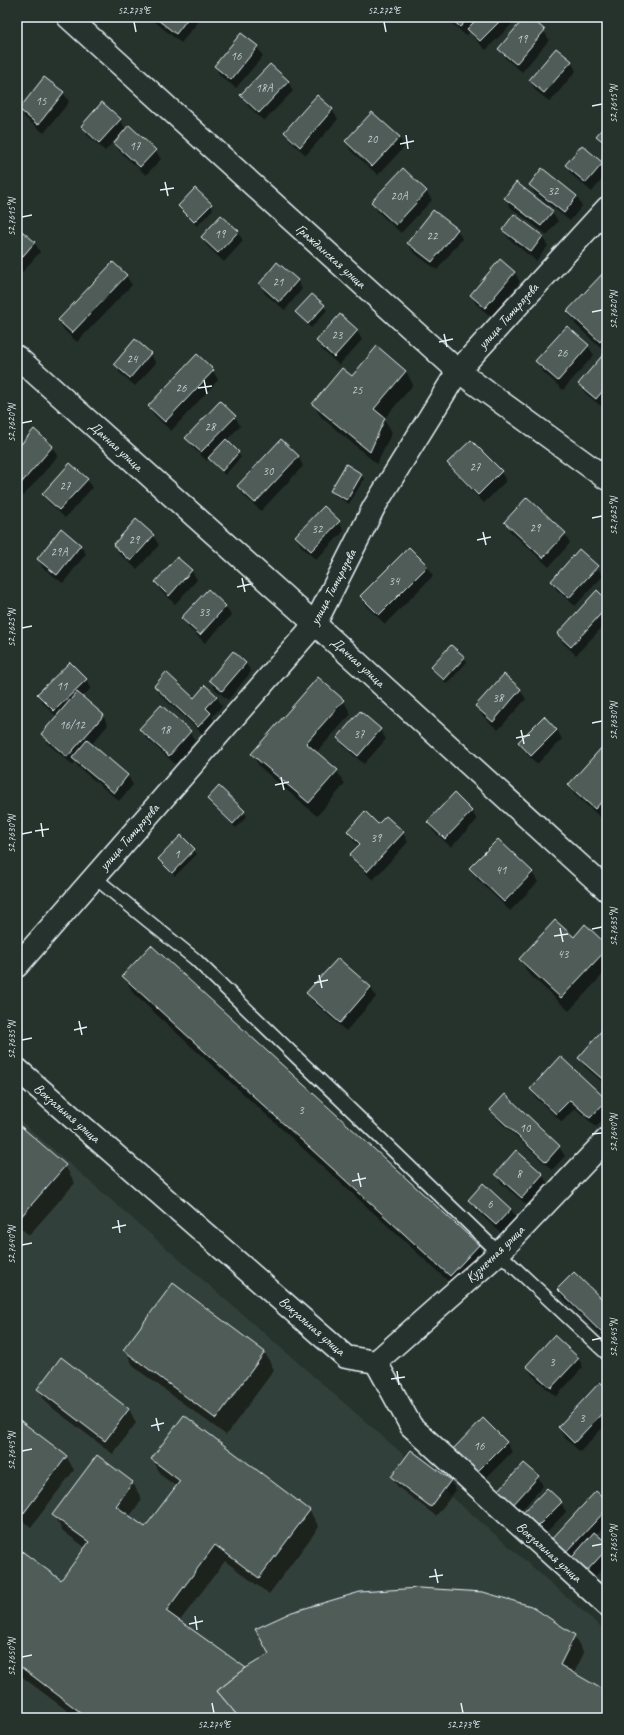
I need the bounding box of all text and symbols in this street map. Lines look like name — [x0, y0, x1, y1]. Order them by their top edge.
text: 52.273°E — [118, 4, 152, 17]
text: 52.272°E — [368, 4, 402, 17]
house number: 19 — [517, 31, 529, 47]
house number: 16 — [231, 48, 242, 64]
house number: 18А — [256, 80, 273, 96]
text: 52.7615°N — [607, 83, 620, 123]
house number: 15 — [36, 93, 47, 109]
house number: 20 — [367, 131, 379, 147]
house number: 17 — [130, 138, 141, 154]
house number: 32 — [548, 183, 560, 199]
house number: 20А — [391, 188, 408, 204]
text: 52.7615°N — [5, 196, 18, 236]
street label: Гражданская улица — [292, 220, 370, 293]
house number: 19 — [215, 226, 227, 242]
house number: 22 — [427, 228, 439, 244]
house number: 21 — [273, 274, 284, 290]
street label: улица Тимирязева — [473, 279, 543, 353]
text: 52.7620°N — [607, 289, 620, 329]
house number: 23 — [332, 327, 344, 343]
house number: 26 — [557, 345, 568, 361]
house number: 24 — [127, 351, 139, 367]
house number: 26 — [176, 380, 187, 396]
house number: 25 — [352, 382, 363, 398]
text: 52.7620°N — [5, 402, 18, 442]
street label: Дачная улица — [85, 417, 147, 476]
house number: 28 — [205, 419, 217, 435]
house number: 27 — [470, 459, 481, 475]
house number: 30 — [263, 463, 275, 479]
house number: 27 — [60, 478, 71, 494]
text: 52.7625°N — [607, 495, 620, 535]
house number: 29 — [530, 520, 542, 536]
house number: 32 — [312, 521, 324, 537]
house number: 29 — [129, 532, 141, 548]
house number: 29А — [51, 544, 68, 560]
street label: улица Тимирязева — [306, 545, 361, 628]
house number: 34 — [389, 573, 401, 589]
house number: 33 — [199, 604, 211, 620]
text: 52.7625°N — [5, 607, 18, 647]
street label: Дачная улица — [327, 633, 389, 692]
house number: 11 — [57, 678, 68, 694]
house number: 38 — [493, 690, 505, 706]
text: 52.7630°N — [607, 700, 620, 740]
house number: 16/12 — [59, 717, 86, 733]
house number: 18 — [160, 722, 172, 738]
house number: 37 — [354, 726, 365, 742]
street label: улица Тимирязева — [95, 799, 163, 875]
text: 52.7630°N — [5, 813, 18, 853]
house number: 39 — [371, 830, 383, 846]
house number: 1 — [174, 846, 180, 862]
house number: 41 — [496, 862, 507, 878]
text: 52.7635°N — [607, 906, 620, 946]
house number: 43 — [558, 946, 570, 962]
text: 52.7635°N — [5, 1019, 18, 1059]
street label: Вокзальная улица — [30, 1080, 104, 1147]
house number: 3 — [298, 1102, 305, 1118]
text: 52.7640°N — [607, 1112, 620, 1152]
house number: 10 — [520, 1120, 532, 1136]
house number: 8 — [516, 1166, 523, 1182]
house number: 6 — [487, 1196, 493, 1212]
street label: Кузнечная улица — [462, 1221, 529, 1286]
text: 52.7640°N — [5, 1224, 18, 1264]
street label: Вокзальная улица — [275, 1293, 349, 1360]
text: 52.7645°N — [607, 1317, 620, 1357]
house number: 3 — [549, 1354, 556, 1370]
house number: 3 — [579, 1410, 586, 1426]
text: 52.7645°N — [5, 1430, 18, 1470]
house number: 16 — [474, 1438, 485, 1454]
street label: Вокзальная улица — [513, 1518, 586, 1586]
text: 52.7650°N — [607, 1523, 620, 1563]
text: 52.7650°N — [5, 1636, 18, 1676]
text: 52.274°E — [198, 1718, 232, 1731]
text: 52.273°E — [447, 1718, 481, 1731]

